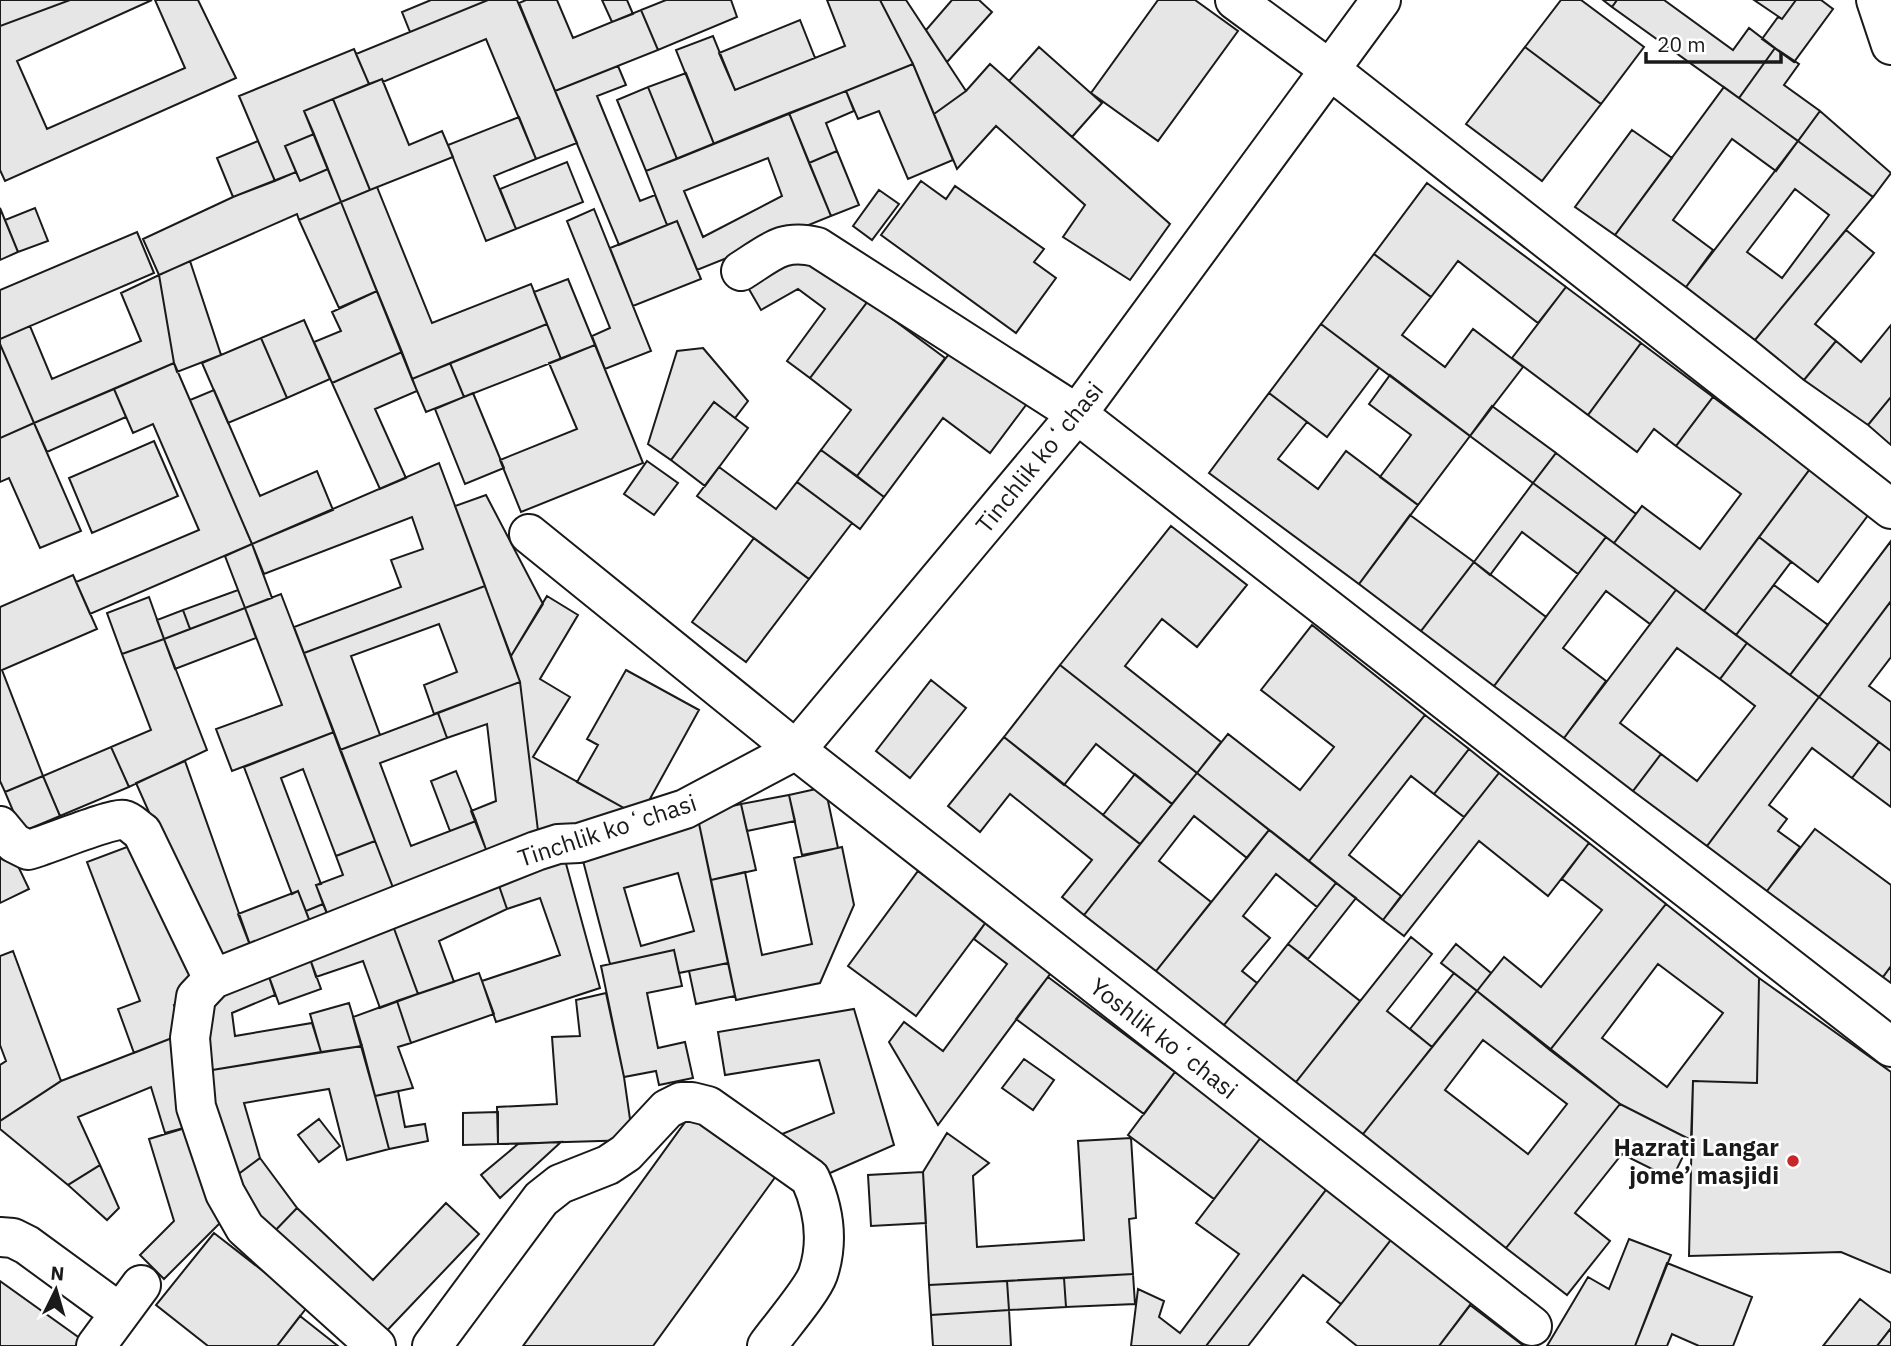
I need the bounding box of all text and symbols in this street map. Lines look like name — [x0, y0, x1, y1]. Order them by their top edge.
scale bar — [1646, 21, 1781, 65]
text: 20 m — [1657, 30, 1706, 58]
street label: Tinchlik koʻchasi — [968, 375, 1110, 539]
street label: Tinchlik koʻchasi — [514, 786, 700, 874]
street label: Yoshlik koʻchasi — [1084, 970, 1244, 1106]
place label: Hazrati Langar jome’ masjidi — [1614, 1131, 1779, 1191]
marker: Hazrati Langar jome’ masjidi — [1785, 1153, 1801, 1169]
north arrow — [21, 1255, 91, 1325]
text: N — [50, 1261, 65, 1286]

